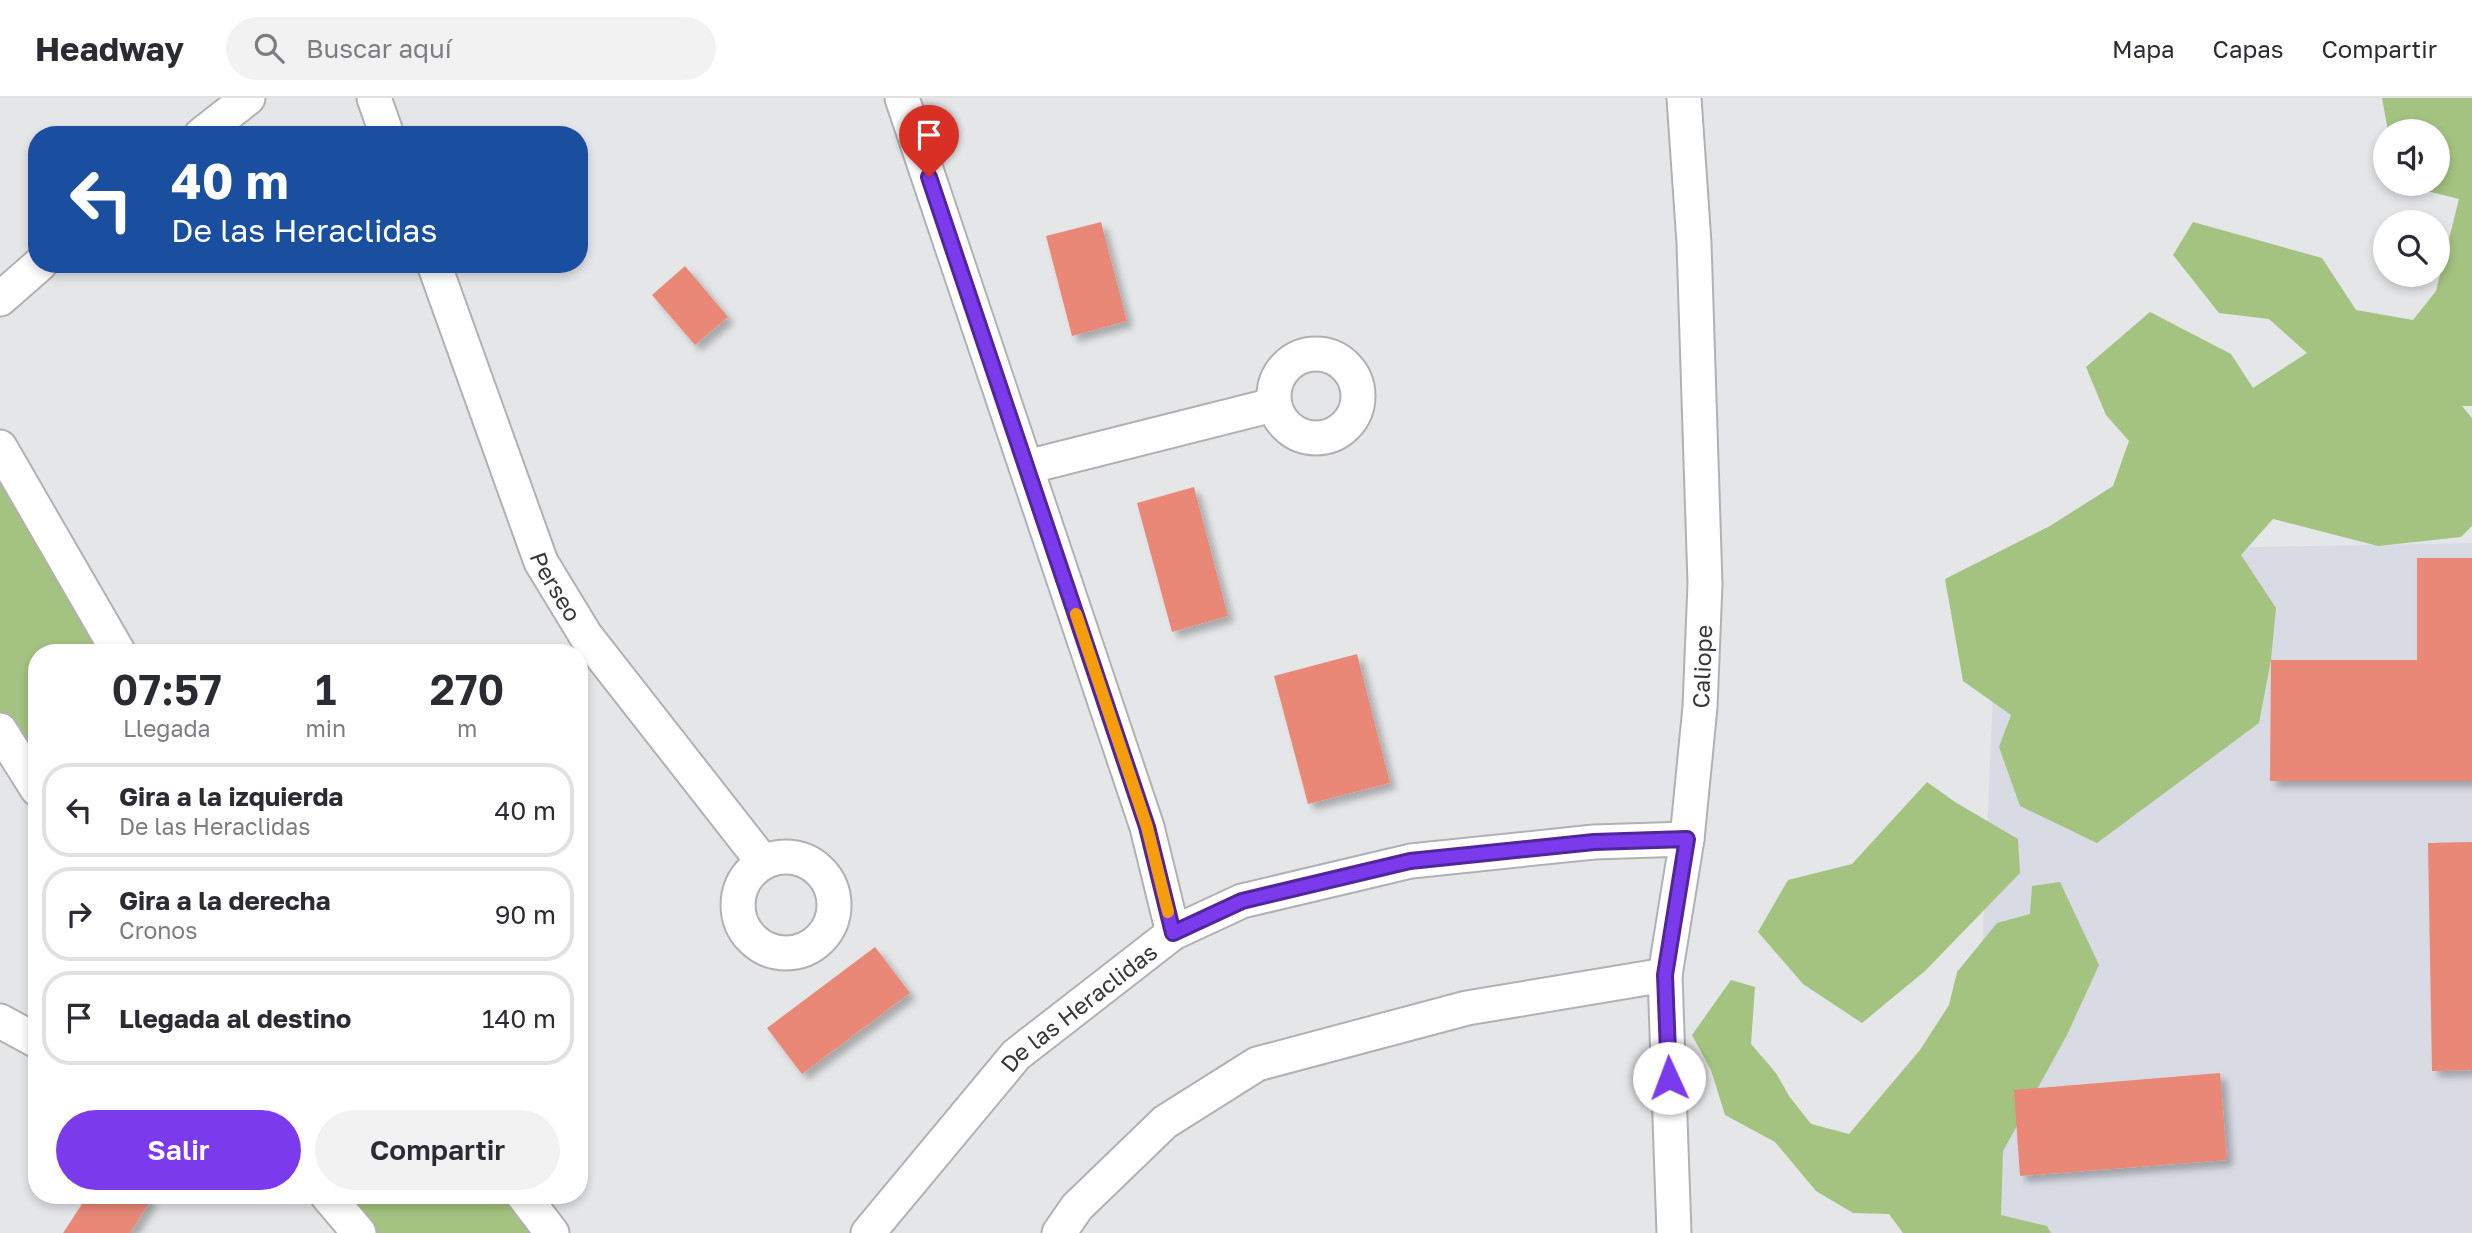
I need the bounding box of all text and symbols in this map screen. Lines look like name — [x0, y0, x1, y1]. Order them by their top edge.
search box — [226, 17, 716, 80]
text: Headway — [35, 29, 184, 68]
icon: search — [250, 29, 288, 67]
text: Buscar aquí — [306, 33, 452, 64]
text: Mapa — [2112, 34, 2175, 63]
text: Capas — [2213, 34, 2283, 63]
text: Compartir — [2321, 34, 2437, 63]
pin — [899, 105, 959, 177]
icon: arrive — [910, 116, 948, 154]
map controls — [2373, 119, 2450, 287]
button: sound — [2373, 119, 2450, 196]
text: 40 m — [171, 151, 289, 210]
icon: left — [56, 154, 147, 245]
button: search — [2373, 210, 2450, 287]
text: De las Heraclidas — [171, 211, 437, 249]
street label: Perseo — [524, 548, 588, 626]
street label: Caliope — [1686, 624, 1717, 709]
text: 07:57 — [112, 664, 222, 714]
text: 1 — [315, 664, 336, 714]
text: 270 — [430, 664, 504, 714]
text: Llegada — [123, 714, 211, 742]
text: min — [306, 714, 346, 742]
text: m — [457, 714, 477, 742]
text: Gira a la izquierda — [119, 781, 343, 812]
icon: left — [60, 791, 98, 829]
text: 40 m — [495, 795, 556, 826]
text: De las Heraclidas — [119, 812, 310, 840]
text: Gira a la derecha — [119, 885, 331, 916]
icon: right — [60, 895, 98, 933]
text: 90 m — [495, 899, 556, 930]
text: Cronos — [119, 916, 197, 944]
street label: De las Heraclidas — [994, 937, 1162, 1077]
icon: arrive — [60, 999, 98, 1037]
text: Llegada al destino — [119, 1003, 351, 1034]
text: 140 m — [482, 1003, 556, 1034]
position arrow — [1632, 1041, 1706, 1115]
button: Salir — [56, 1110, 301, 1190]
button: Compartir — [315, 1110, 560, 1190]

